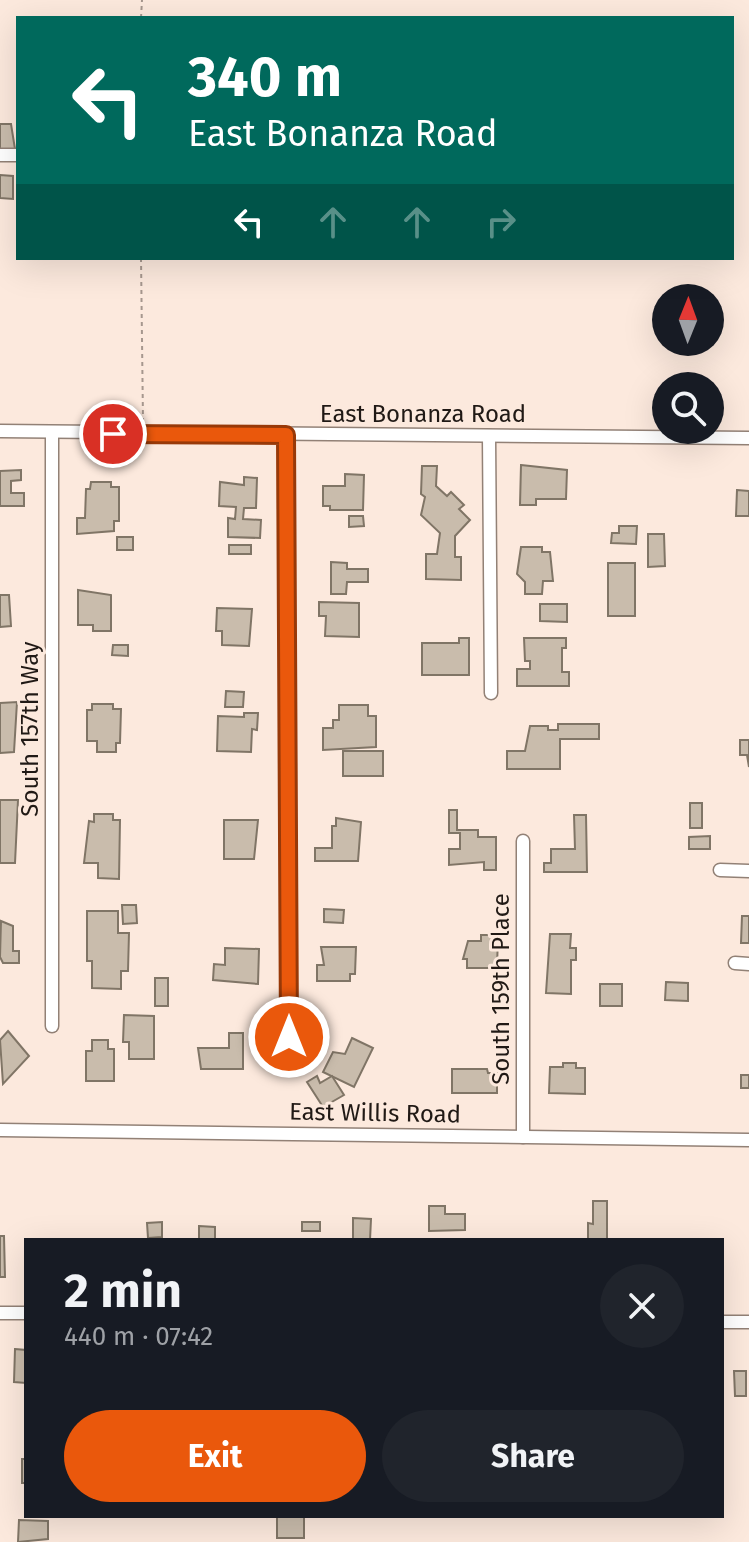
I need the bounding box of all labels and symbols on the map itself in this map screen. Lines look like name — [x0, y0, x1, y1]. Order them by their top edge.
north arrow — [652, 284, 724, 356]
pin — [79, 400, 147, 468]
street label: East Bonanza Road — [320, 400, 526, 428]
street label: South 157th Way — [16, 641, 44, 817]
street label: South 159th Place — [487, 893, 515, 1085]
position arrow — [247, 995, 331, 1079]
street label: East Willis Road — [289, 1098, 461, 1128]

